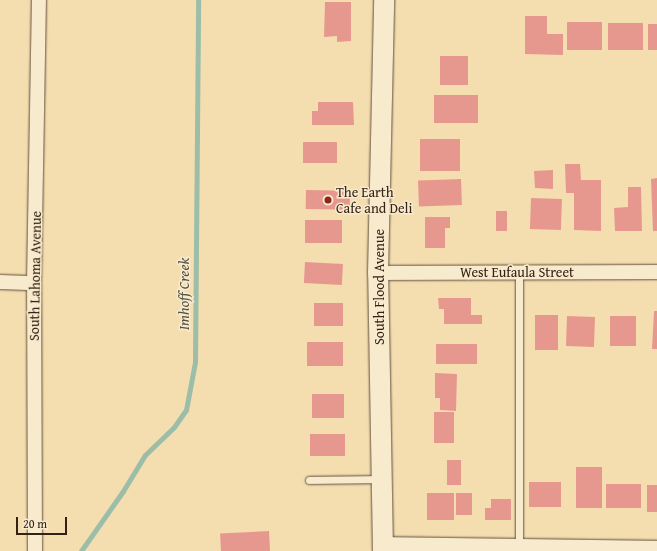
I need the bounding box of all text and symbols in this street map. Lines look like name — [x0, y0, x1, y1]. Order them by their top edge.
place label: The Earth Cafe and Deli — [336, 184, 412, 216]
marker: The Earth Cafe and Deli — [323, 195, 333, 205]
street label: South Lahoma Avenue — [25, 211, 45, 341]
street label: South Flood Avenue — [371, 229, 387, 345]
water label: Imhoff Creek — [175, 258, 193, 330]
street label: West Eufaula Street — [460, 264, 574, 280]
scale bar — [18, 509, 69, 535]
text: 20 m — [23, 515, 47, 532]

